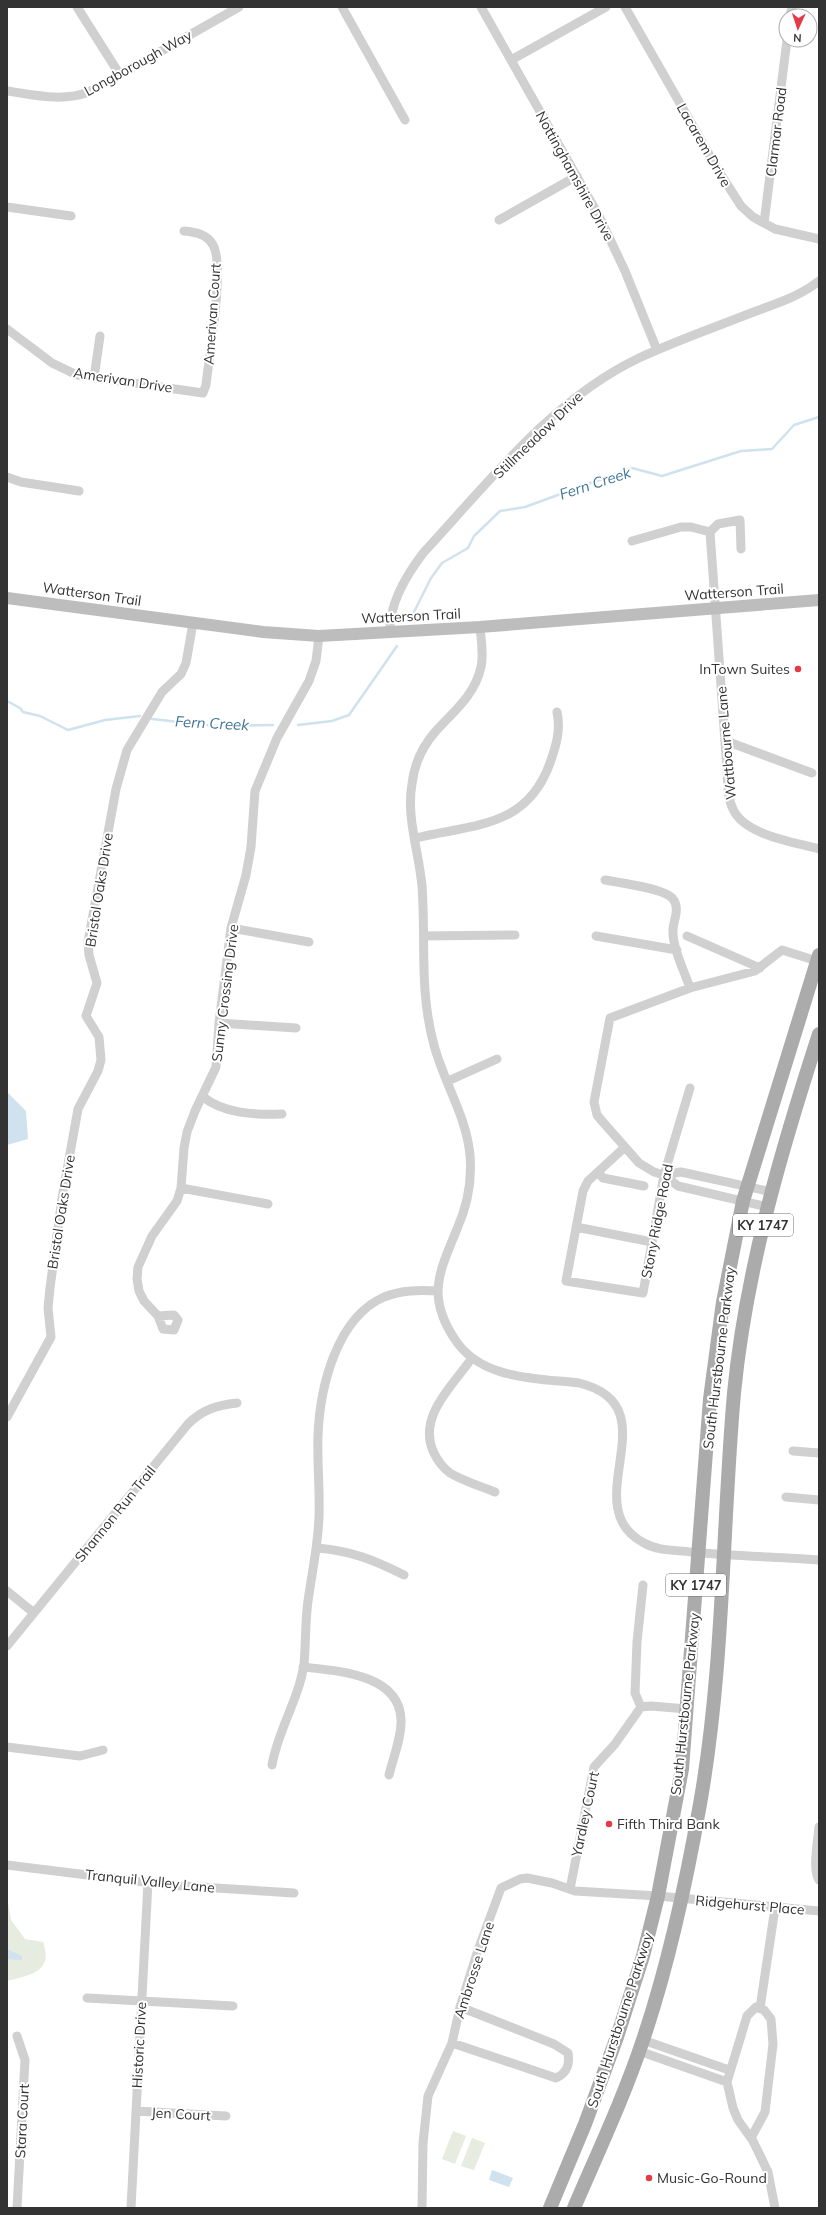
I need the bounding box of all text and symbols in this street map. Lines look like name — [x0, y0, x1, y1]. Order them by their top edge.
north arrow — [778, 8, 818, 48]
street label: Longborough Way — [81, 26, 196, 100]
text: N — [793, 31, 802, 45]
street label: Clarmar Road — [762, 86, 790, 178]
street label: Lacarem Drive — [673, 100, 735, 190]
street label: Nottinghamshire Drive — [532, 108, 618, 244]
street label: Amerivan Court — [199, 263, 225, 365]
street label: Amerivan Drive — [72, 363, 174, 397]
street label: Stillmeadow Drive — [489, 388, 587, 482]
water label: Fern Creek — [557, 462, 634, 503]
street label: Watterson Trail — [41, 578, 143, 610]
street label: Watterson Trail — [684, 580, 784, 604]
street label: Watterson Trail — [361, 604, 461, 628]
place label: InTown Suites — [699, 660, 790, 678]
marker: InTown Suites — [793, 664, 803, 674]
street label: Wattbourne Lane — [712, 686, 740, 800]
water label: Fern Creek — [174, 712, 251, 734]
street label: Bristol Oaks Drive — [81, 832, 117, 948]
street label: Sunny Crossing Drive — [208, 923, 242, 1063]
street label: Bristol Oaks Drive — [43, 1154, 79, 1270]
street label: Stony Ridge Road — [637, 1162, 677, 1280]
road number: KY 1747 — [733, 1214, 793, 1236]
street label: South Hurstbourne Parkway — [699, 1265, 739, 1450]
street label: Shannon Run Trail — [71, 1462, 159, 1566]
road number: KY 1747 — [666, 1574, 726, 1596]
street label: South Hurstbourne Parkway — [666, 1611, 704, 1796]
street label: Yardley Court — [567, 1770, 603, 1859]
place label: Fifth Third Bank — [617, 1815, 721, 1833]
marker: Fifth Third Bank — [604, 1819, 614, 1829]
street label: Tranquil Valley Lane — [84, 1865, 216, 1897]
street label: Ridgehurst Place — [695, 1891, 805, 1919]
street label: Ambrosse Lane — [450, 1919, 498, 2021]
street label: South Hurstbourne Parkway — [583, 1930, 657, 2110]
street label: Historic Drive — [128, 2001, 150, 2089]
street label: Stara Court — [11, 2083, 33, 2159]
street label: Jen Court — [151, 2103, 211, 2125]
place label: Music-Go-Round — [657, 2169, 767, 2187]
marker: Music-Go-Round — [644, 2173, 654, 2183]

